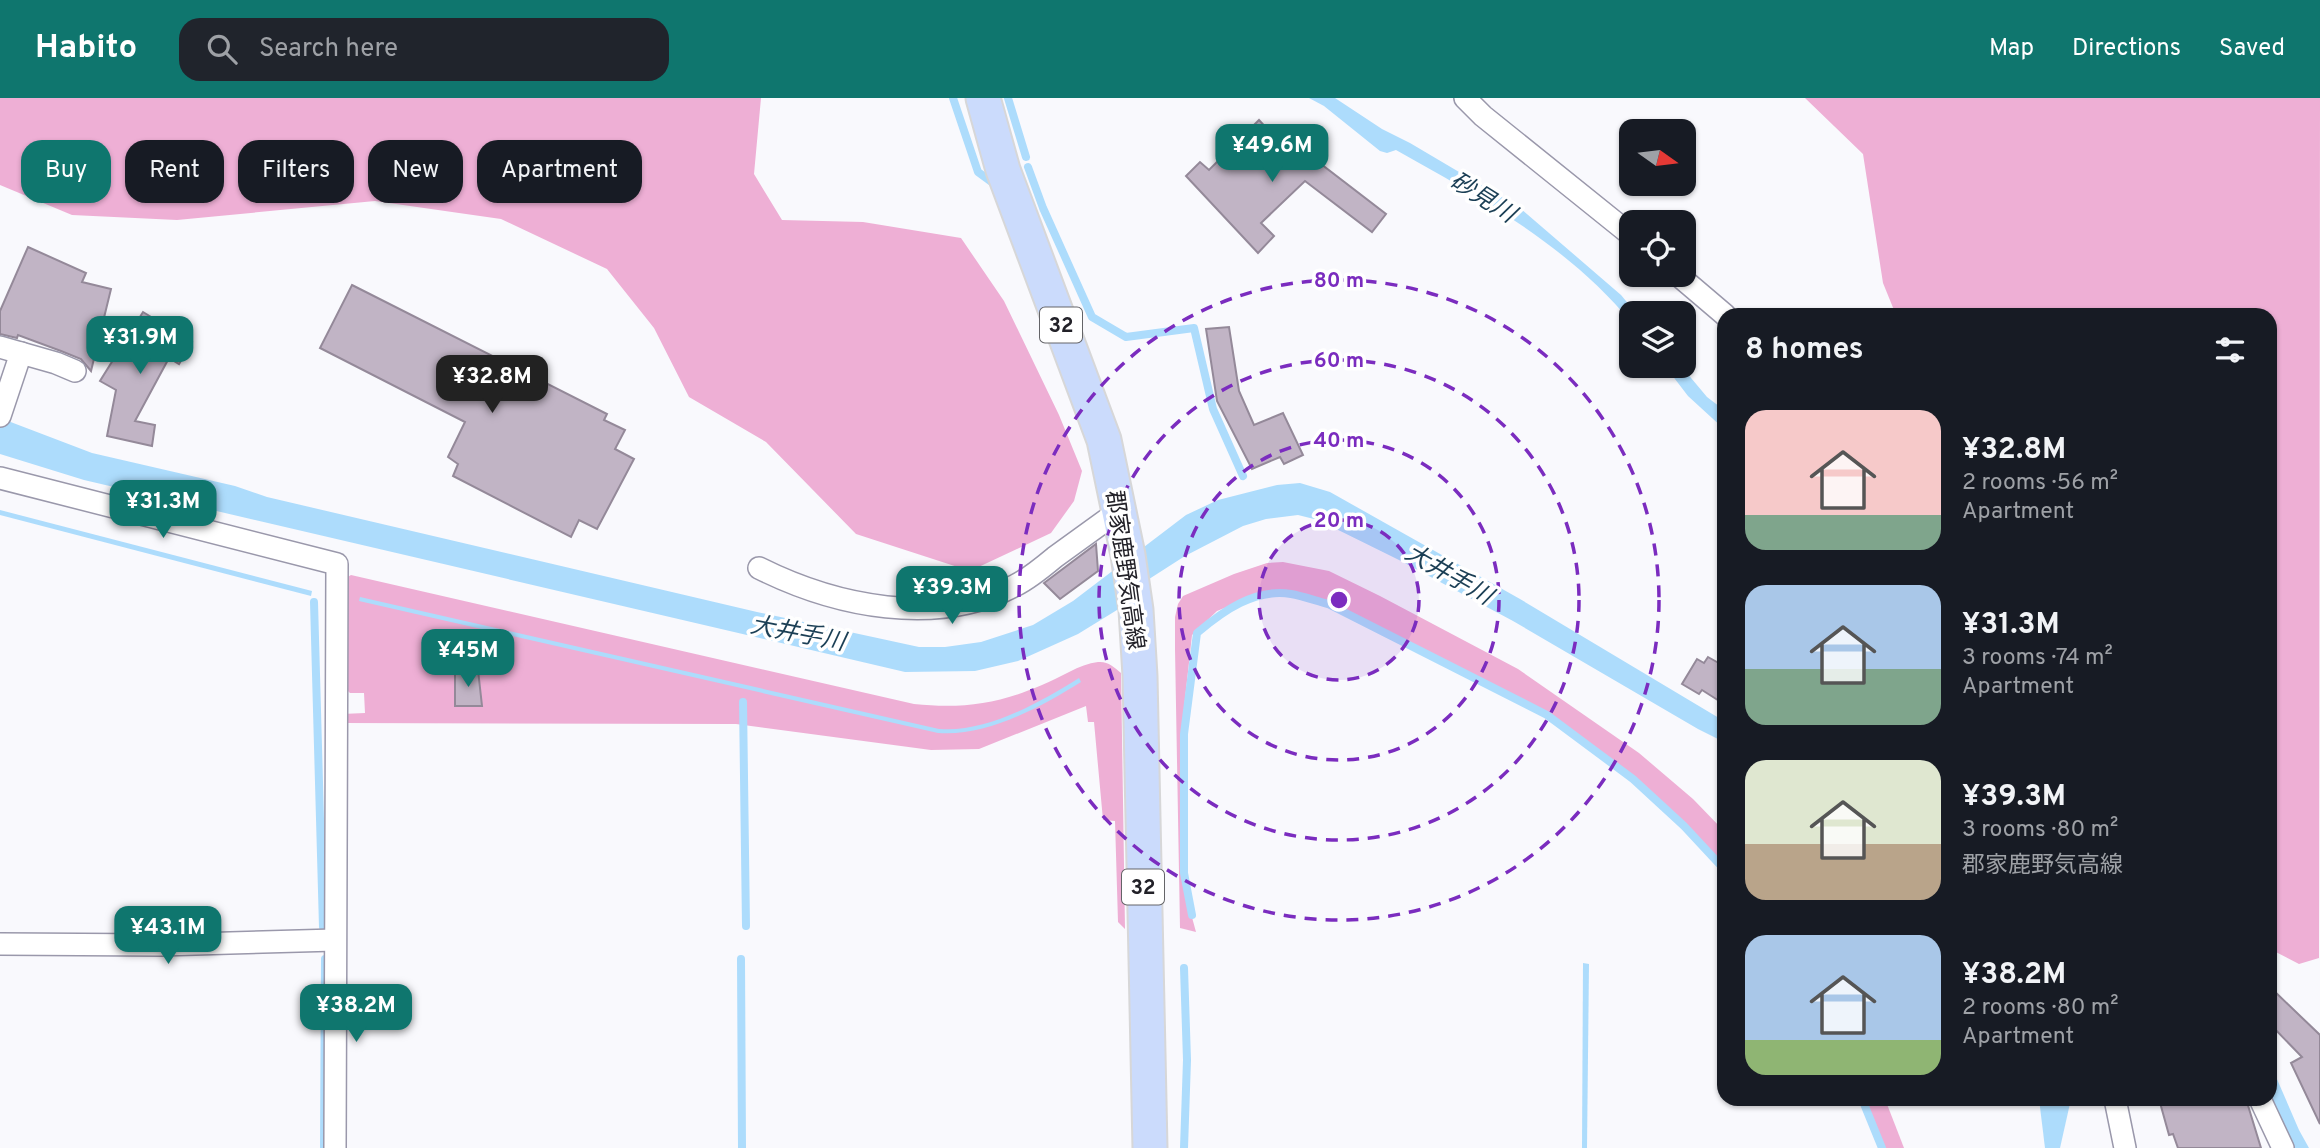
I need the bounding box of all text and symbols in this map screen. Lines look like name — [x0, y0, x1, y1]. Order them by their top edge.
search box — [179, 18, 669, 81]
text: Habito — [35, 28, 137, 70]
icon: search — [203, 30, 241, 68]
text: Search here — [259, 33, 398, 66]
text: Map — [1989, 34, 2034, 64]
text: Directions — [2072, 34, 2181, 64]
text: Saved — [2219, 34, 2285, 64]
north arrow — [1619, 119, 1696, 196]
map controls — [1619, 119, 1696, 378]
pin: ¥49.6M — [1215, 125, 1329, 184]
text: ¥49.6M — [1231, 132, 1313, 161]
chip: Buy — [21, 140, 111, 203]
chip: Rent — [125, 140, 224, 203]
chip: Filters — [238, 140, 354, 203]
chip: New — [368, 140, 463, 203]
chip: Apartment — [477, 140, 642, 203]
water label: 砂見川 — [1443, 167, 1523, 232]
button: locate — [1619, 210, 1696, 287]
text: 80 m — [1314, 268, 1364, 295]
button: layers — [1619, 301, 1696, 378]
road number: 32 — [1040, 308, 1082, 342]
pin: ¥31.9M — [83, 316, 197, 376]
text: ¥31.9M — [102, 324, 178, 353]
icon: filters — [2211, 331, 2249, 369]
text: 8 homes — [1745, 332, 1864, 369]
text: 60 m — [1314, 348, 1364, 375]
pin: ¥32.8M — [435, 356, 549, 415]
text: ¥32.8M — [452, 363, 532, 392]
text: 40 m — [1314, 428, 1364, 455]
text: ¥32.8M — [1962, 432, 2066, 469]
icon: home — [1801, 438, 1885, 522]
text: 2 rooms · 56 m² — [1962, 469, 2118, 498]
pin: ¥31.3M — [106, 480, 220, 540]
text: ¥31.3M — [126, 488, 200, 517]
street label: 郡家鹿野気高線 — [1098, 489, 1149, 652]
text: Apartment — [1962, 498, 2074, 527]
text: 20 m — [1314, 508, 1364, 535]
water label: 大井手川 — [1399, 539, 1500, 614]
pin: ¥39.3M — [895, 566, 1009, 626]
text: ¥39.3M — [912, 574, 992, 603]
centre of rings — [1327, 588, 1351, 612]
text: ¥31.3M — [1962, 607, 2060, 644]
water label: 大井手川 — [748, 611, 851, 659]
icon: home — [1801, 613, 1885, 697]
pin: ¥45M — [427, 630, 509, 689]
text: ¥45M — [437, 637, 499, 666]
text: 3 rooms · 74 m² — [1962, 644, 2113, 673]
text: Apartment — [1962, 673, 2074, 702]
text: ¥39.3M — [1962, 779, 2066, 816]
icon: home — [1801, 788, 1885, 872]
text: 3 rooms · 80 m² — [1962, 816, 2118, 845]
text: 郡家鹿野気高線 — [1962, 852, 2123, 881]
road number: 32 — [1122, 870, 1164, 904]
pin: ¥43.1M — [111, 906, 225, 966]
text: ¥43.1M — [130, 914, 206, 943]
text: ¥38.2M — [1962, 957, 2066, 994]
icon: home — [1801, 963, 1885, 1047]
pin: ¥38.2M — [299, 984, 413, 1044]
text: ¥38.2M — [316, 992, 396, 1021]
text: 2 rooms · 80 m² — [1962, 994, 2119, 1023]
text: Apartment — [1962, 1023, 2074, 1052]

